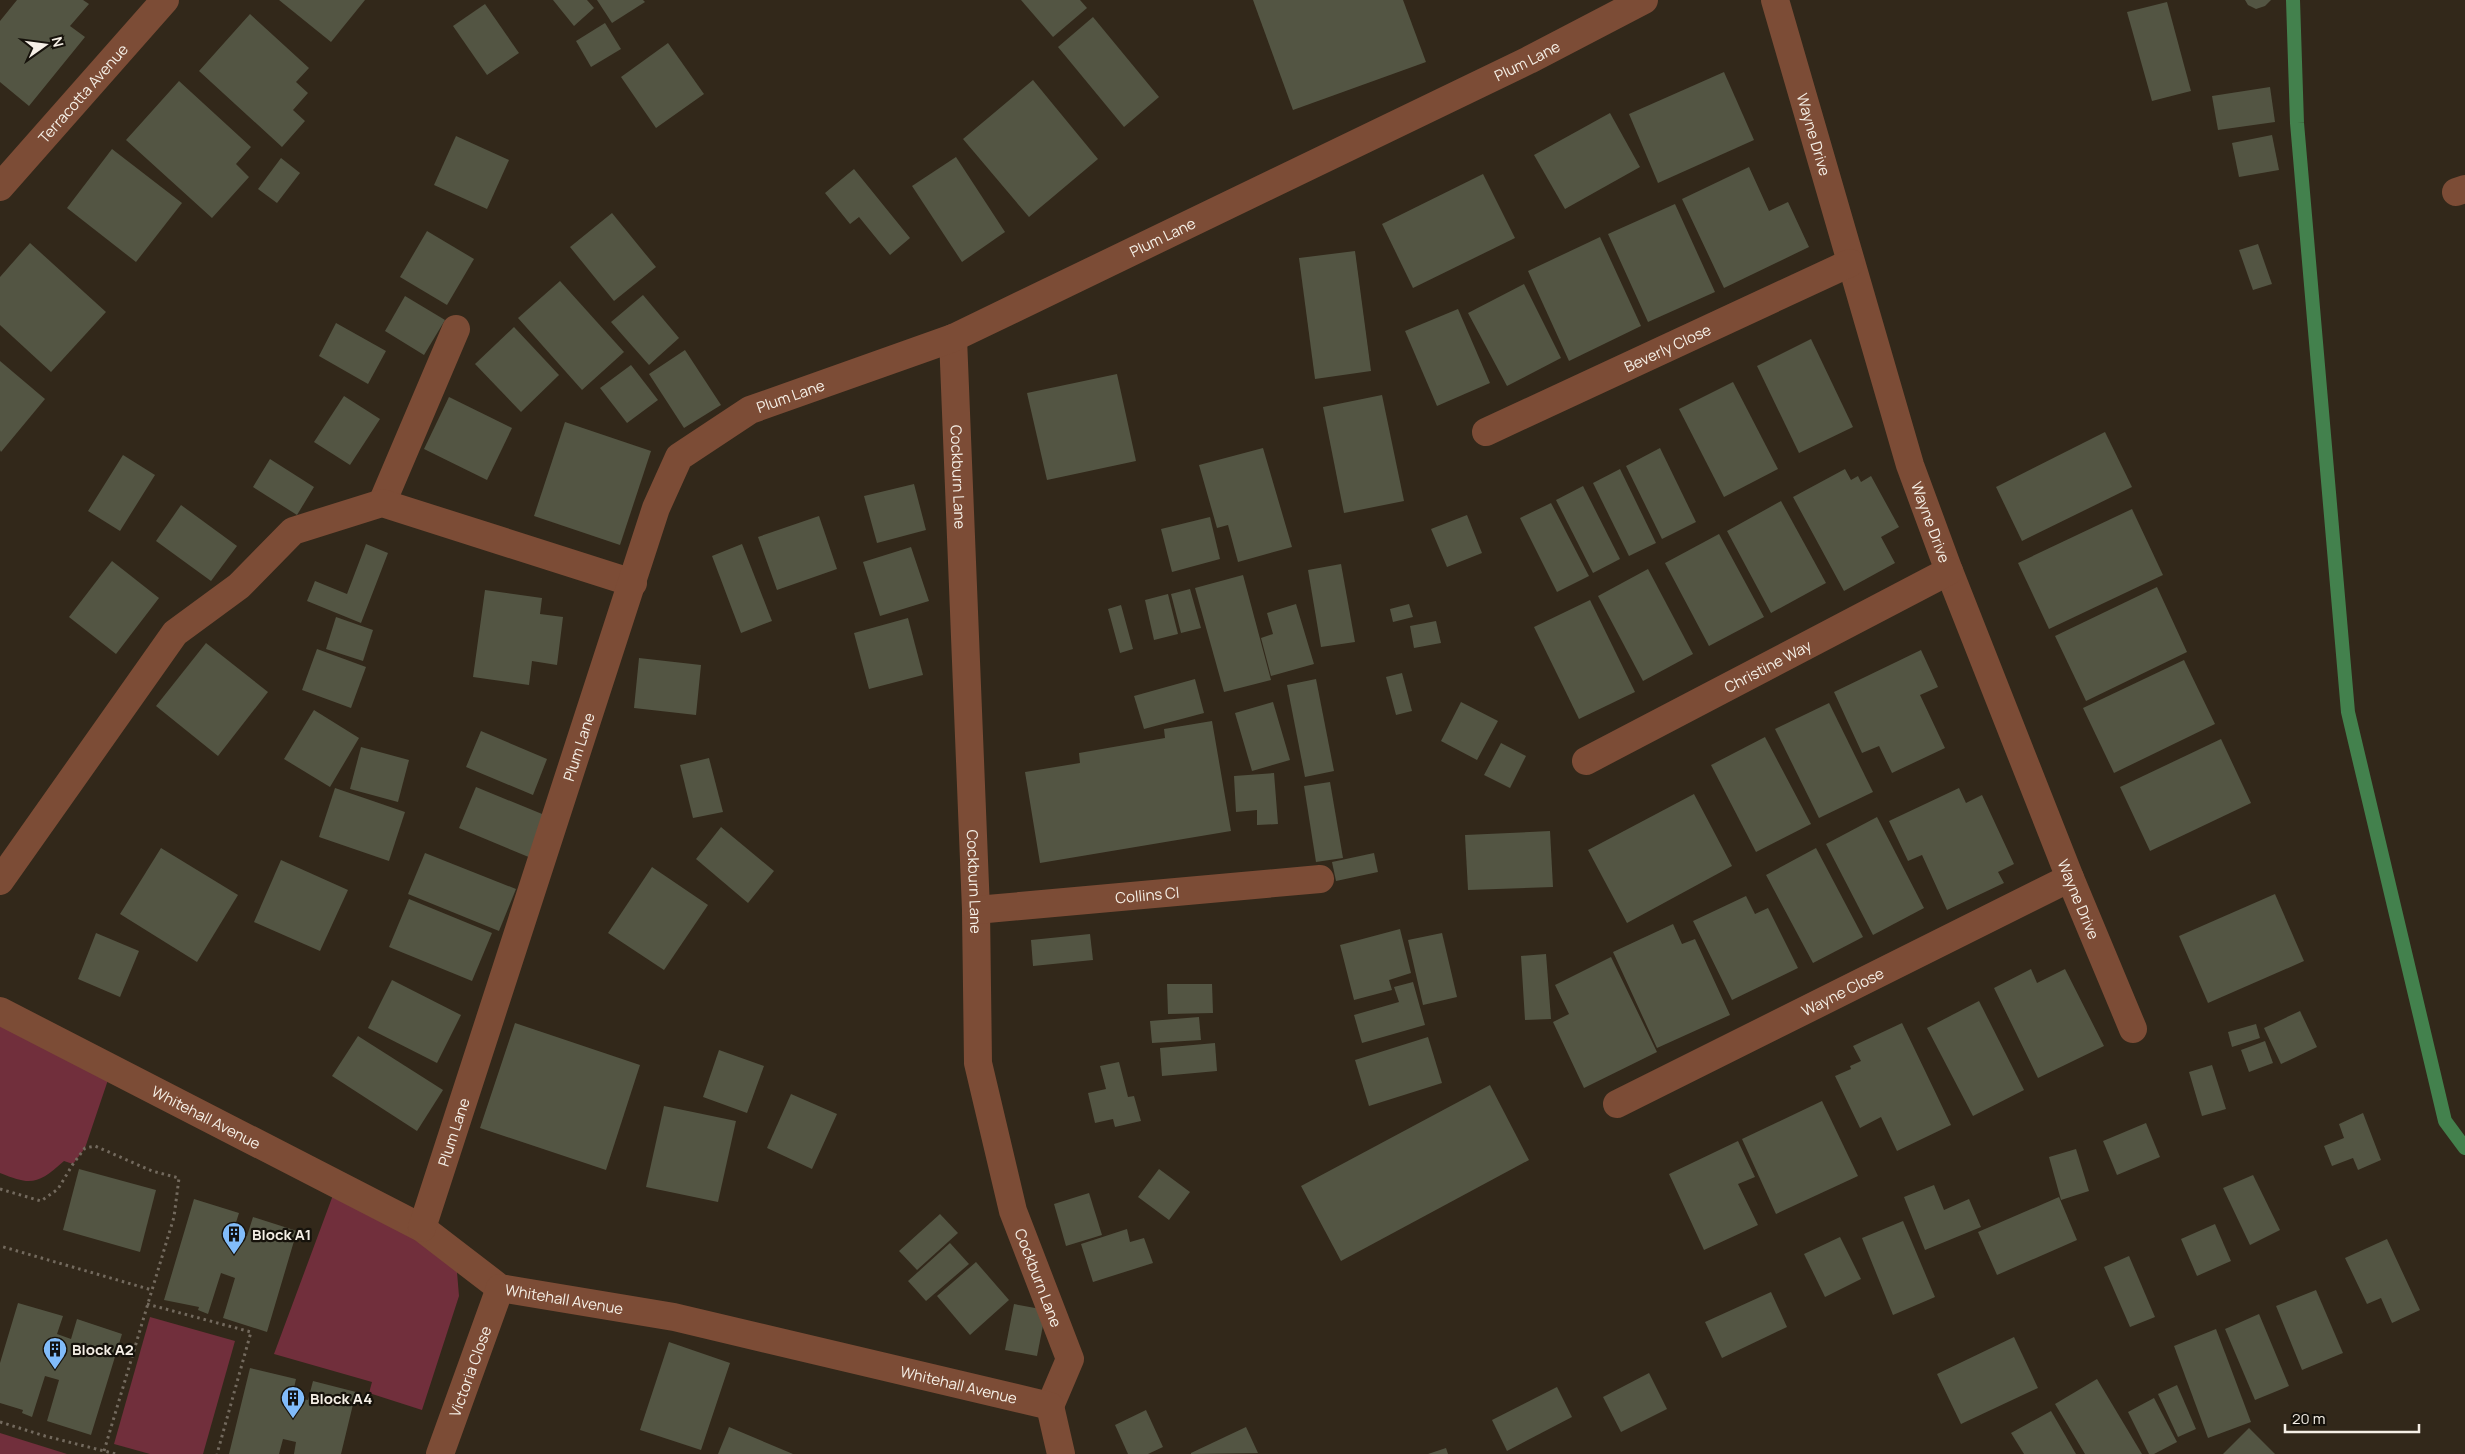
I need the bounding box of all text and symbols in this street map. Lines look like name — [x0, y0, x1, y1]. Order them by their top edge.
north arrow — [20, 20, 70, 70]
text: N — [48, 35, 69, 49]
street label: Plum Lane — [1491, 35, 1564, 86]
street label: Terracotta Avenue — [33, 39, 132, 148]
street label: Wayne Drive — [1792, 91, 1836, 178]
street label: Plum Lane — [1126, 212, 1199, 262]
street label: Beverly Close — [1621, 319, 1714, 377]
street label: Plum Lane — [753, 374, 828, 417]
street label: Cockburn Lane — [946, 424, 971, 530]
street label: Wayne Drive — [1906, 479, 1956, 566]
street label: Christine Way — [1720, 634, 1815, 697]
street label: Plum Lane — [557, 710, 599, 784]
street label: Cockburn Lane — [962, 829, 987, 934]
street label: Wayne Drive — [2053, 856, 2105, 943]
street label: Collins Cl — [1114, 881, 1180, 908]
street label: Wayne Close — [1798, 962, 1887, 1021]
street label: Whitehall Avenue — [148, 1080, 265, 1154]
street label: Plum Lane — [432, 1095, 474, 1169]
building icon: Block A1 — [221, 1221, 247, 1255]
place label: Block A1 — [252, 1224, 311, 1245]
street label: Cockburn Lane — [1010, 1225, 1067, 1330]
street label: Whitehall Avenue — [503, 1279, 625, 1319]
street label: Victoria Close — [444, 1323, 496, 1420]
building icon: Block A2 — [42, 1336, 68, 1370]
place label: Block A2 — [72, 1339, 134, 1360]
street label: Whitehall Avenue — [898, 1360, 1020, 1408]
building icon: Block A4 — [280, 1385, 306, 1419]
place label: Block A4 — [310, 1388, 372, 1409]
scale bar — [2285, 1402, 2419, 1434]
text: 20 m — [2292, 1408, 2325, 1429]

